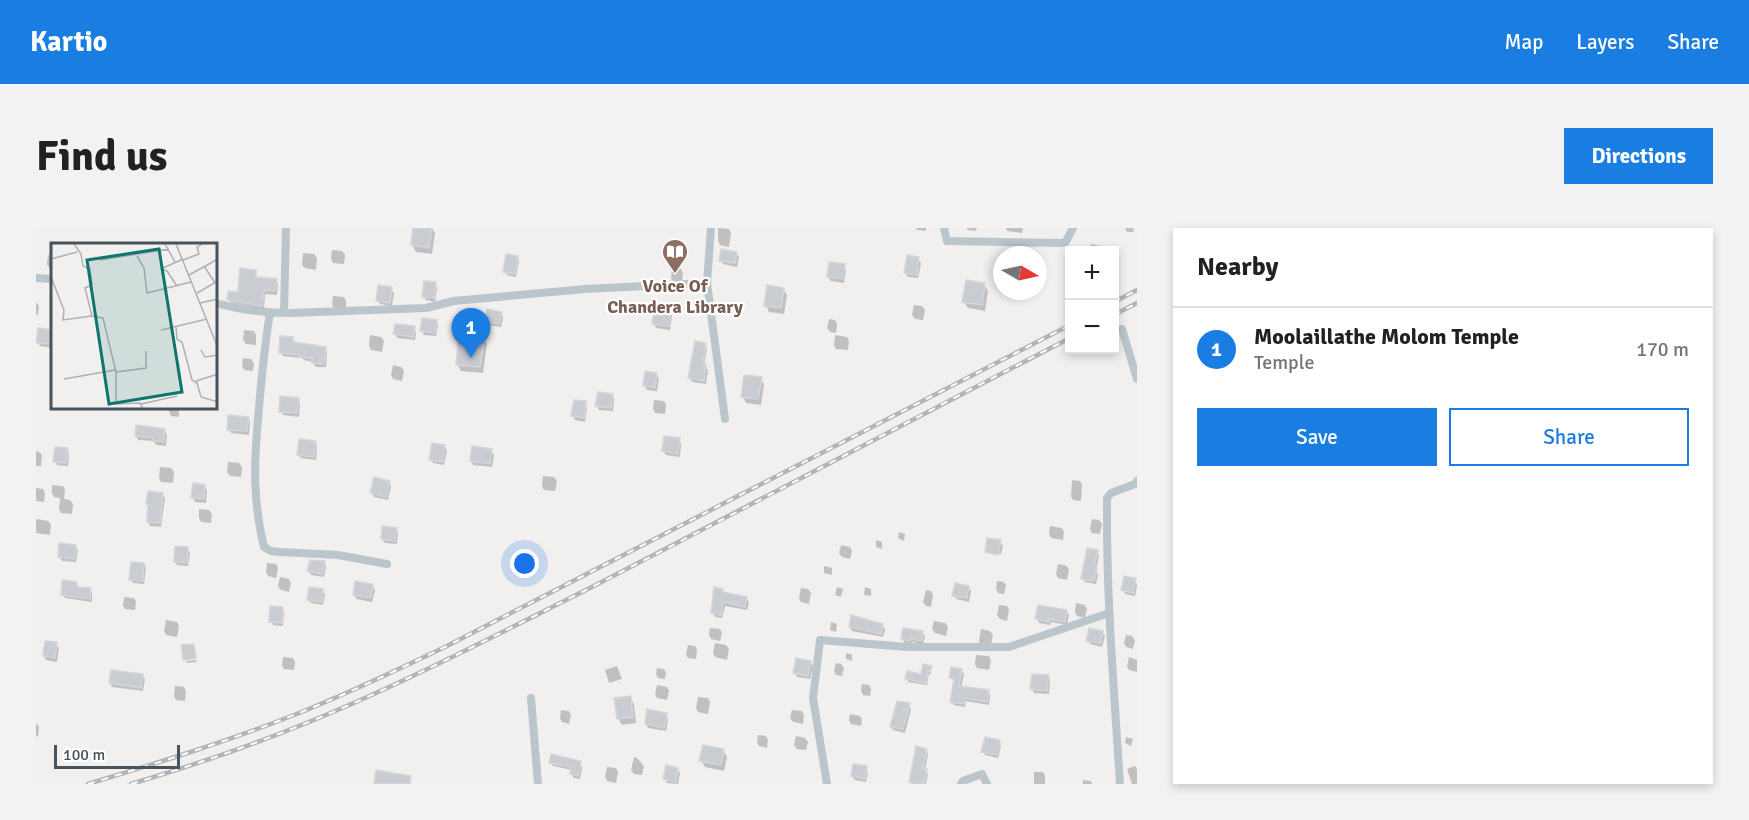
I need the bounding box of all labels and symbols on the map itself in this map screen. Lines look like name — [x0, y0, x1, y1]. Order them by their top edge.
library icon: Voice Of Chandera Library — [660, 237, 690, 275]
inset map — [51, 243, 218, 410]
north arrow — [993, 246, 1047, 300]
place label: Voice Of Chandera Library — [607, 275, 743, 318]
pin: 1 — [452, 308, 490, 358]
your location — [510, 549, 539, 578]
scale bar — [54, 742, 180, 770]

